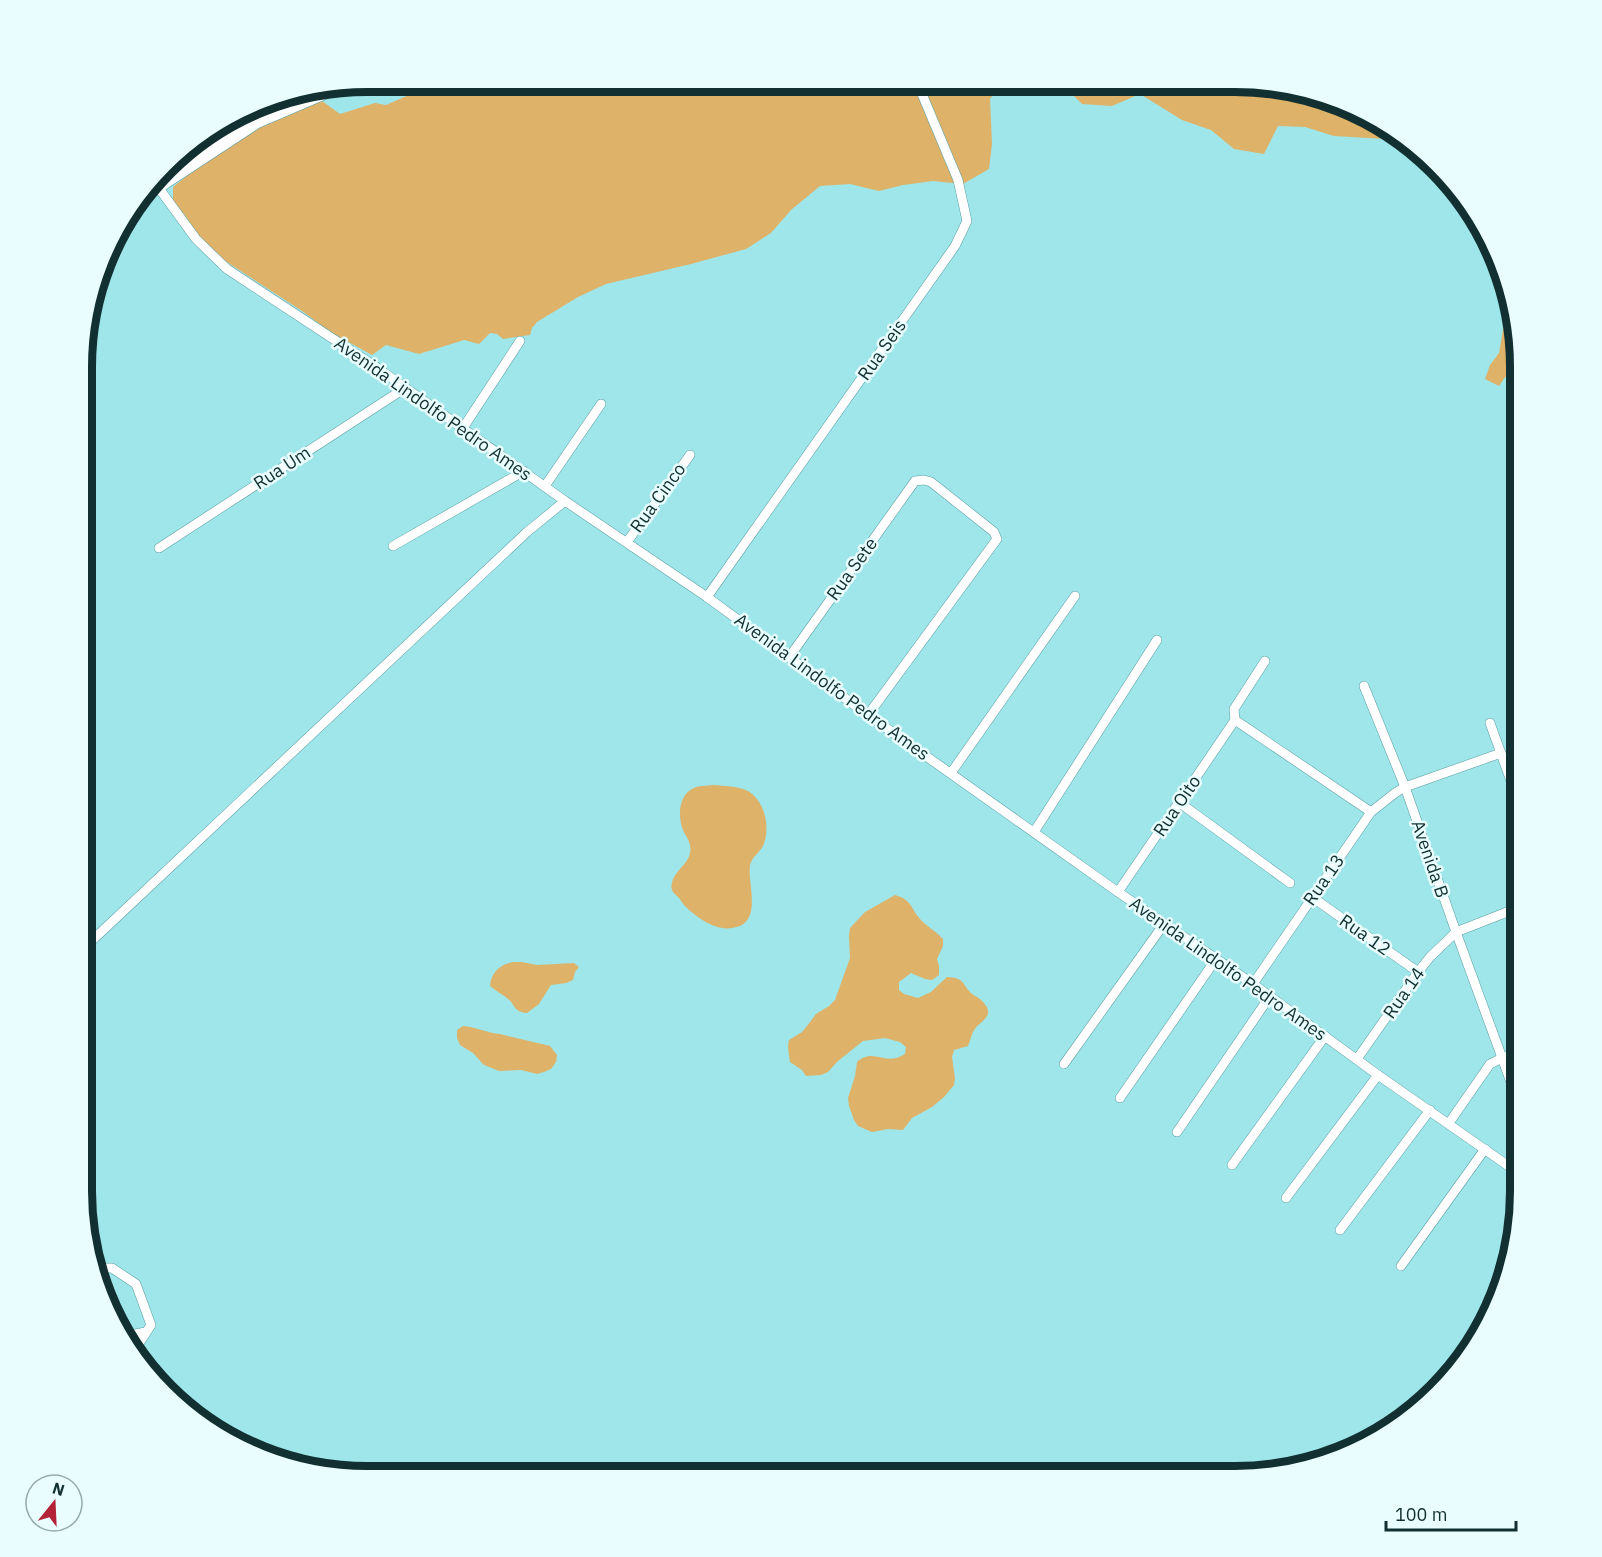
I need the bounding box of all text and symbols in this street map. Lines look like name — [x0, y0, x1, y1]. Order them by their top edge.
street label: Rua Seis — [852, 315, 911, 385]
street label: Avenida Lindolfo Pedro Ames — [330, 332, 536, 486]
street label: Rua Um — [249, 441, 315, 495]
street label: Rua Cinco — [625, 458, 691, 537]
street label: Rua Sete — [821, 533, 882, 605]
street label: Avenida Lindolfo Pedro Ames — [730, 608, 934, 765]
street label: Rua Oito — [1148, 771, 1205, 841]
street label: Avenida B — [1406, 817, 1454, 901]
street label: Rua 13 — [1298, 850, 1349, 910]
street label: Avenida Lindolfo Pedro Ames — [1125, 892, 1331, 1046]
street label: Rua 12 — [1335, 909, 1395, 960]
street label: Rua 14 — [1378, 963, 1430, 1023]
north arrow — [24, 1473, 84, 1533]
text: N — [50, 1477, 67, 1500]
scale bar — [1386, 1494, 1516, 1532]
text: 100 m — [1395, 1503, 1447, 1526]

